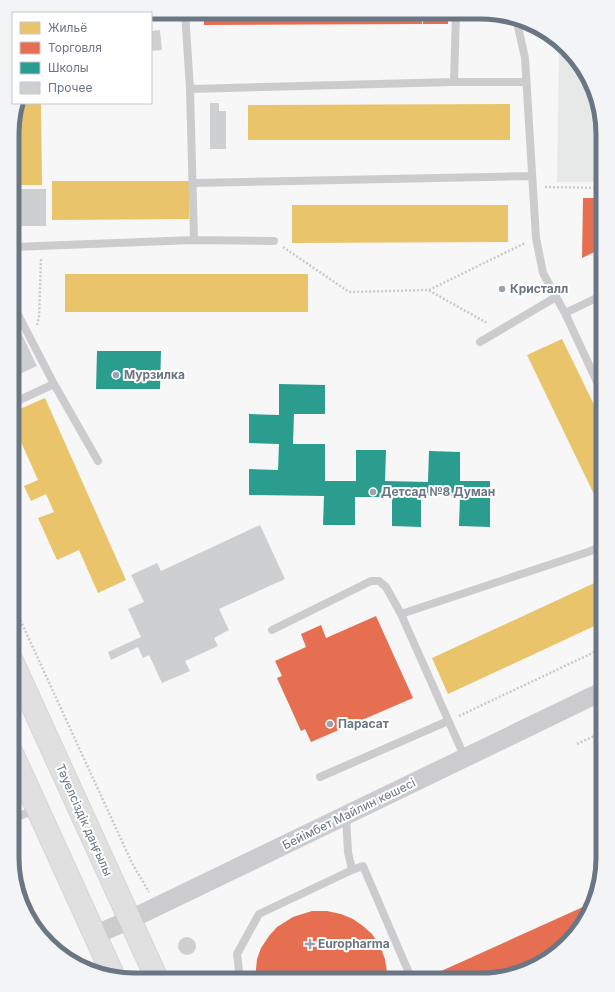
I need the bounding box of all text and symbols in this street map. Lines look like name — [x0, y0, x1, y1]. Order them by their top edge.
legend — [12, 12, 152, 104]
text: Жильё — [48, 20, 87, 35]
text: Торговля — [48, 40, 102, 55]
text: Школы — [48, 60, 89, 75]
text: Прочее — [48, 80, 93, 95]
place label: Кристалл — [510, 281, 568, 296]
marker: Кристалл — [497, 284, 507, 294]
place label: Мурзилка — [124, 367, 185, 382]
marker: Мурзилка — [111, 370, 121, 380]
place label: Детсад №8 Думан — [381, 484, 495, 499]
marker: Детсад №8 Думан — [368, 487, 378, 497]
place label: Парасат — [338, 716, 389, 731]
marker: Парасат — [325, 719, 335, 729]
street label: Тәуелсіздік даңғылы — [53, 761, 116, 878]
street label: Бейімбет Майлин көшесі — [280, 775, 418, 852]
place label: Europharma — [318, 936, 390, 951]
marker: Europharma — [305, 939, 315, 949]

